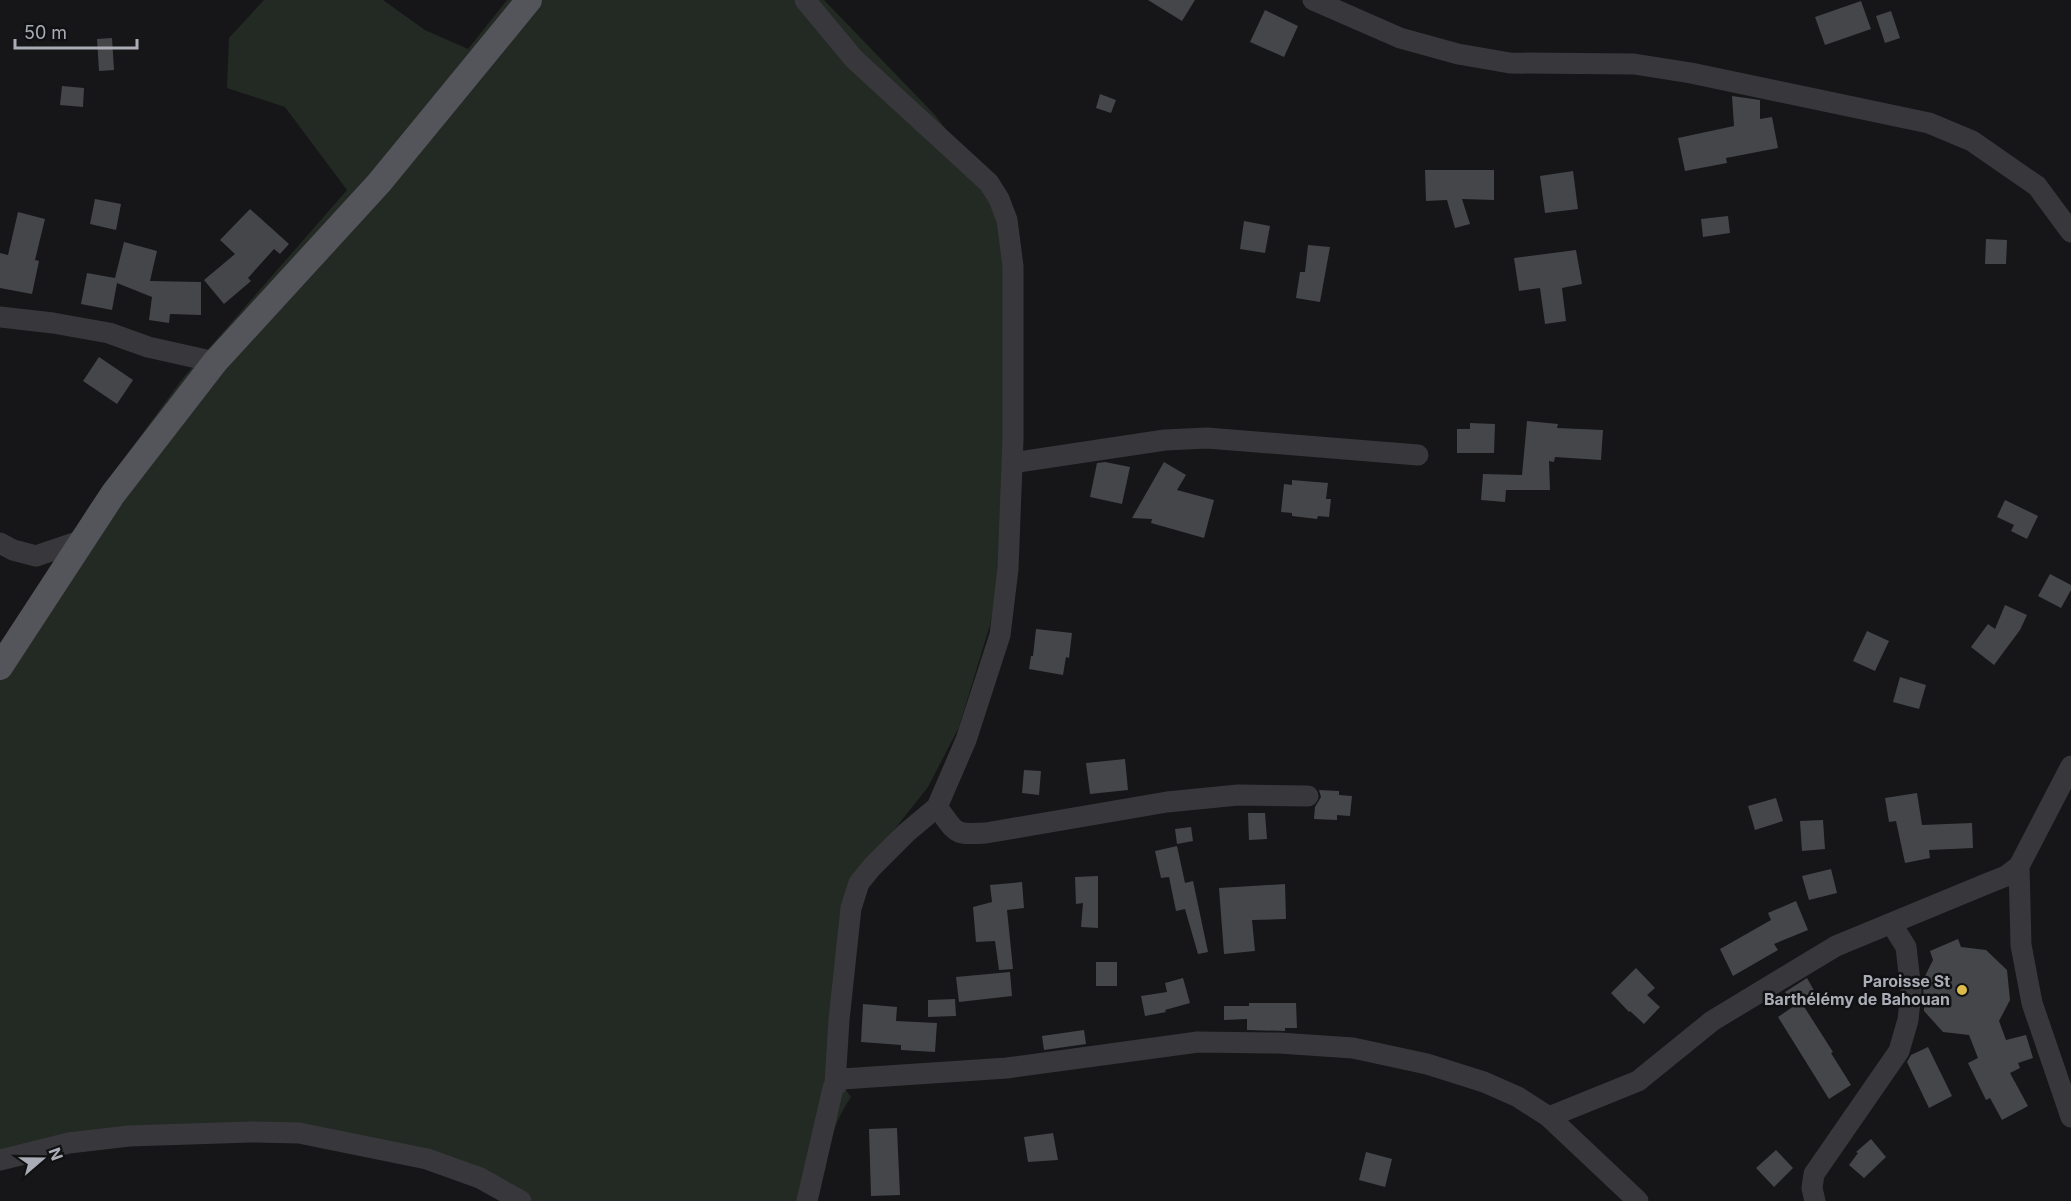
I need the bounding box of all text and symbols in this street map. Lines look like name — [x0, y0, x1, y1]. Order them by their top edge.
scale bar — [15, 12, 136, 50]
text: 50 m — [24, 22, 67, 43]
place label: Paroisse St Barthélémy de Bahouan — [1764, 971, 1950, 1009]
marker: Paroisse St Barthélémy de Bahouan — [1955, 983, 1969, 997]
north arrow — [12, 1129, 72, 1189]
text: N — [45, 1145, 68, 1163]

